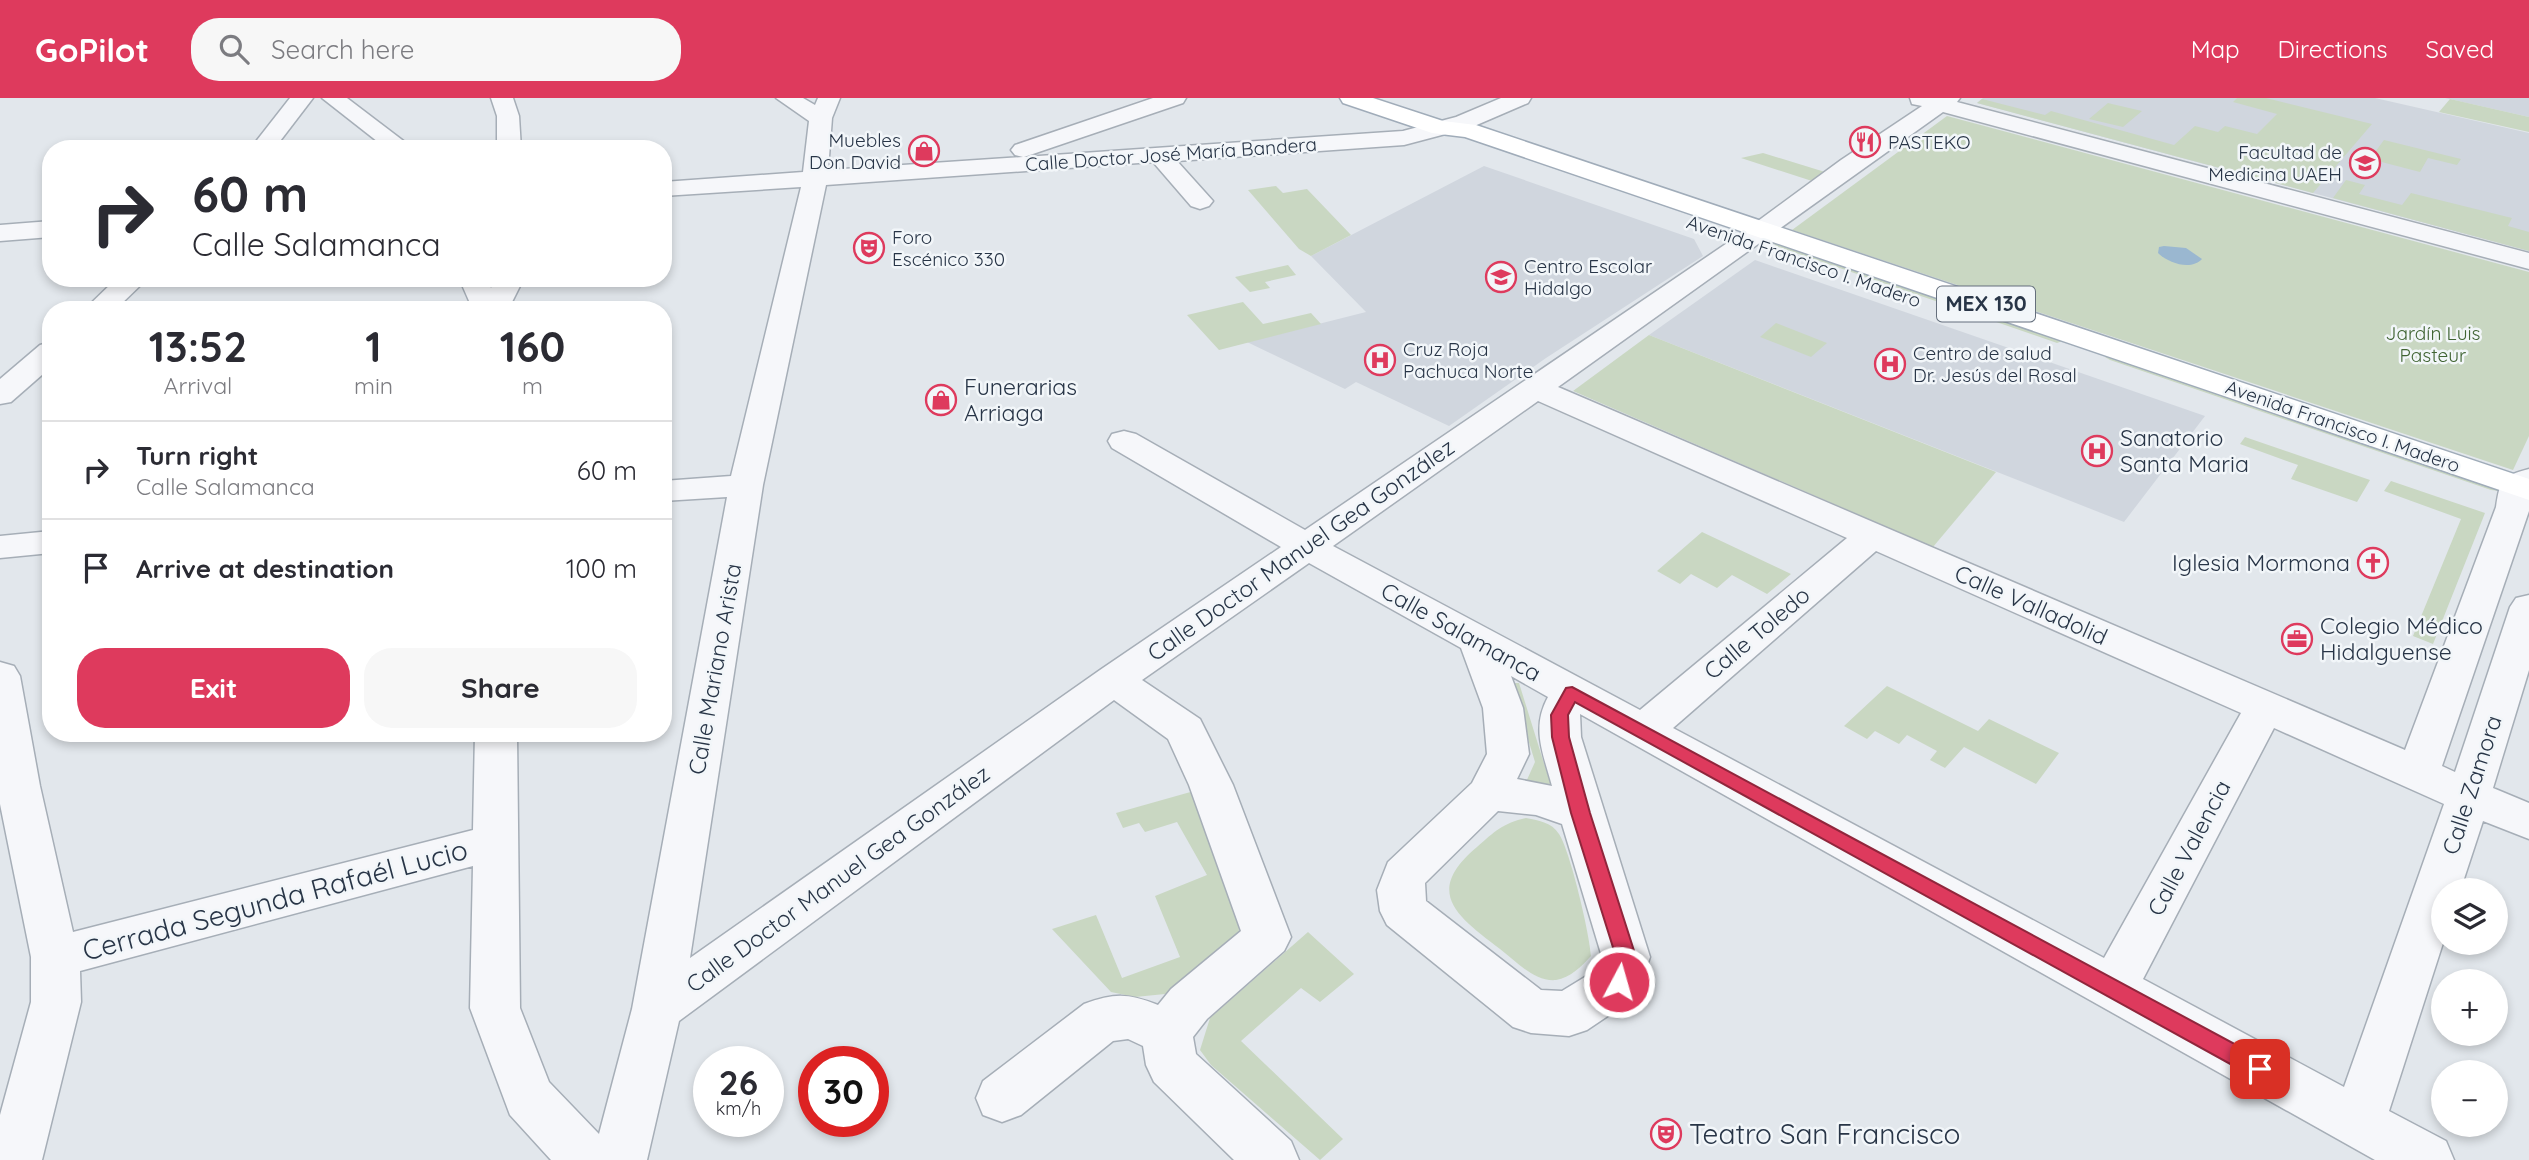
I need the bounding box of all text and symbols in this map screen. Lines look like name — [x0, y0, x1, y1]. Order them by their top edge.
search box — [191, 18, 681, 81]
text: GoPilot — [35, 29, 149, 70]
icon: search — [215, 30, 253, 68]
text: Search here — [271, 33, 414, 66]
text: Map — [2191, 34, 2240, 64]
text: Directions — [2278, 34, 2388, 64]
text: Saved — [2426, 34, 2494, 64]
restaurant icon: PASTEKO — [1848, 125, 1882, 159]
place label: Muebles Don David — [809, 128, 901, 174]
place label: PASTEKO — [1888, 130, 1971, 154]
street label: Calle Doctor José María Bandera — [1024, 132, 1318, 176]
shop icon: Muebles Don David — [907, 134, 941, 168]
place label: Facultad de Medicina UAEH — [2208, 140, 2342, 186]
school or university icon: Facultad de Medicina UAEH — [2348, 146, 2382, 180]
text: 60 m — [192, 163, 308, 224]
icon: right — [77, 168, 168, 259]
street label: Avenida Francisco I. Madero — [1684, 210, 1924, 312]
text: Calle Salamanca — [192, 224, 441, 264]
place label: Foro Escénico 330 — [892, 225, 1005, 271]
theatre icon: Foro Escénico 330 — [852, 231, 886, 265]
place label: Centro Escolar Hidalgo — [1524, 254, 1653, 300]
school or university icon: Centro Escolar Hidalgo — [1484, 260, 1518, 294]
road number: MEX 130 — [1937, 286, 2035, 322]
text: 13:52 — [149, 320, 247, 373]
text: 1 — [365, 320, 382, 373]
text: 160 — [500, 320, 565, 373]
park label: Jardín Luis Pasteur — [2386, 321, 2481, 367]
place label: Cruz Roja Pachuca Norte — [1403, 337, 1533, 383]
place label: Centro de salud Dr. Jesús del Rosal — [1913, 341, 2077, 387]
hospital icon: Cruz Roja Pachuca Norte — [1363, 343, 1397, 377]
hospital icon: Centro de salud Dr. Jesús del Rosal — [1873, 347, 1907, 381]
text: Arrival — [164, 371, 232, 400]
text: min — [354, 371, 393, 400]
text: m — [522, 371, 543, 400]
place label: Funerarias Arriaga — [964, 372, 1077, 427]
street label: Avenida Francisco I. Madero — [2223, 375, 2463, 477]
shop icon: Funerarias Arriaga — [924, 383, 958, 417]
place label: Sanatorio Santa Maria — [2120, 423, 2249, 478]
street label: Calle Doctor Manuel Gea González — [1142, 432, 1460, 667]
hospital icon: Sanatorio Santa Maria — [2080, 434, 2114, 468]
text: Turn right — [136, 439, 258, 472]
icon: right — [77, 451, 115, 489]
text: 60 m — [577, 454, 637, 487]
text: Calle Salamanca — [136, 472, 315, 501]
church icon: Iglesia Mormona — [2356, 546, 2390, 580]
place label: Iglesia Mormona — [2172, 548, 2350, 577]
icon: arrive — [77, 549, 115, 587]
text: Arrive at destination — [136, 552, 394, 585]
text: 100 m — [566, 552, 637, 585]
street label: Calle Valladolid — [1950, 558, 2112, 651]
street label: Calle Mariano Arista — [682, 561, 747, 777]
street label: Calle Salamanca — [1376, 576, 1546, 688]
street label: Calle Toledo — [1698, 580, 1816, 685]
place label: Colegio Médico Hidalguense — [2320, 611, 2483, 666]
office icon: Colegio Médico Hidalguense — [2280, 622, 2314, 656]
button: Exit — [77, 648, 350, 728]
button: Share — [364, 648, 637, 728]
street label: Calle Zamora — [2435, 712, 2508, 858]
street label: Calle Doctor Manuel Gea González — [680, 759, 995, 999]
street label: Calle Valencia — [2141, 775, 2236, 921]
street label: Cerrada Segunda Rafaél Lucio — [78, 831, 471, 968]
map controls — [2431, 878, 2508, 1137]
button: layers — [2431, 878, 2508, 955]
position arrow — [1582, 945, 1656, 1019]
button: + — [2431, 969, 2508, 1046]
pin — [2230, 1039, 2290, 1099]
speed limit sign: 30 — [798, 1046, 889, 1137]
icon: arrive — [2241, 1050, 2279, 1088]
text: 26 — [719, 1060, 758, 1104]
button: − — [2431, 1060, 2508, 1137]
text: km/h — [716, 1097, 761, 1120]
place label: Teatro San Francisco — [1689, 1116, 1960, 1151]
theatre icon: Teatro San Francisco — [1649, 1117, 1683, 1151]

